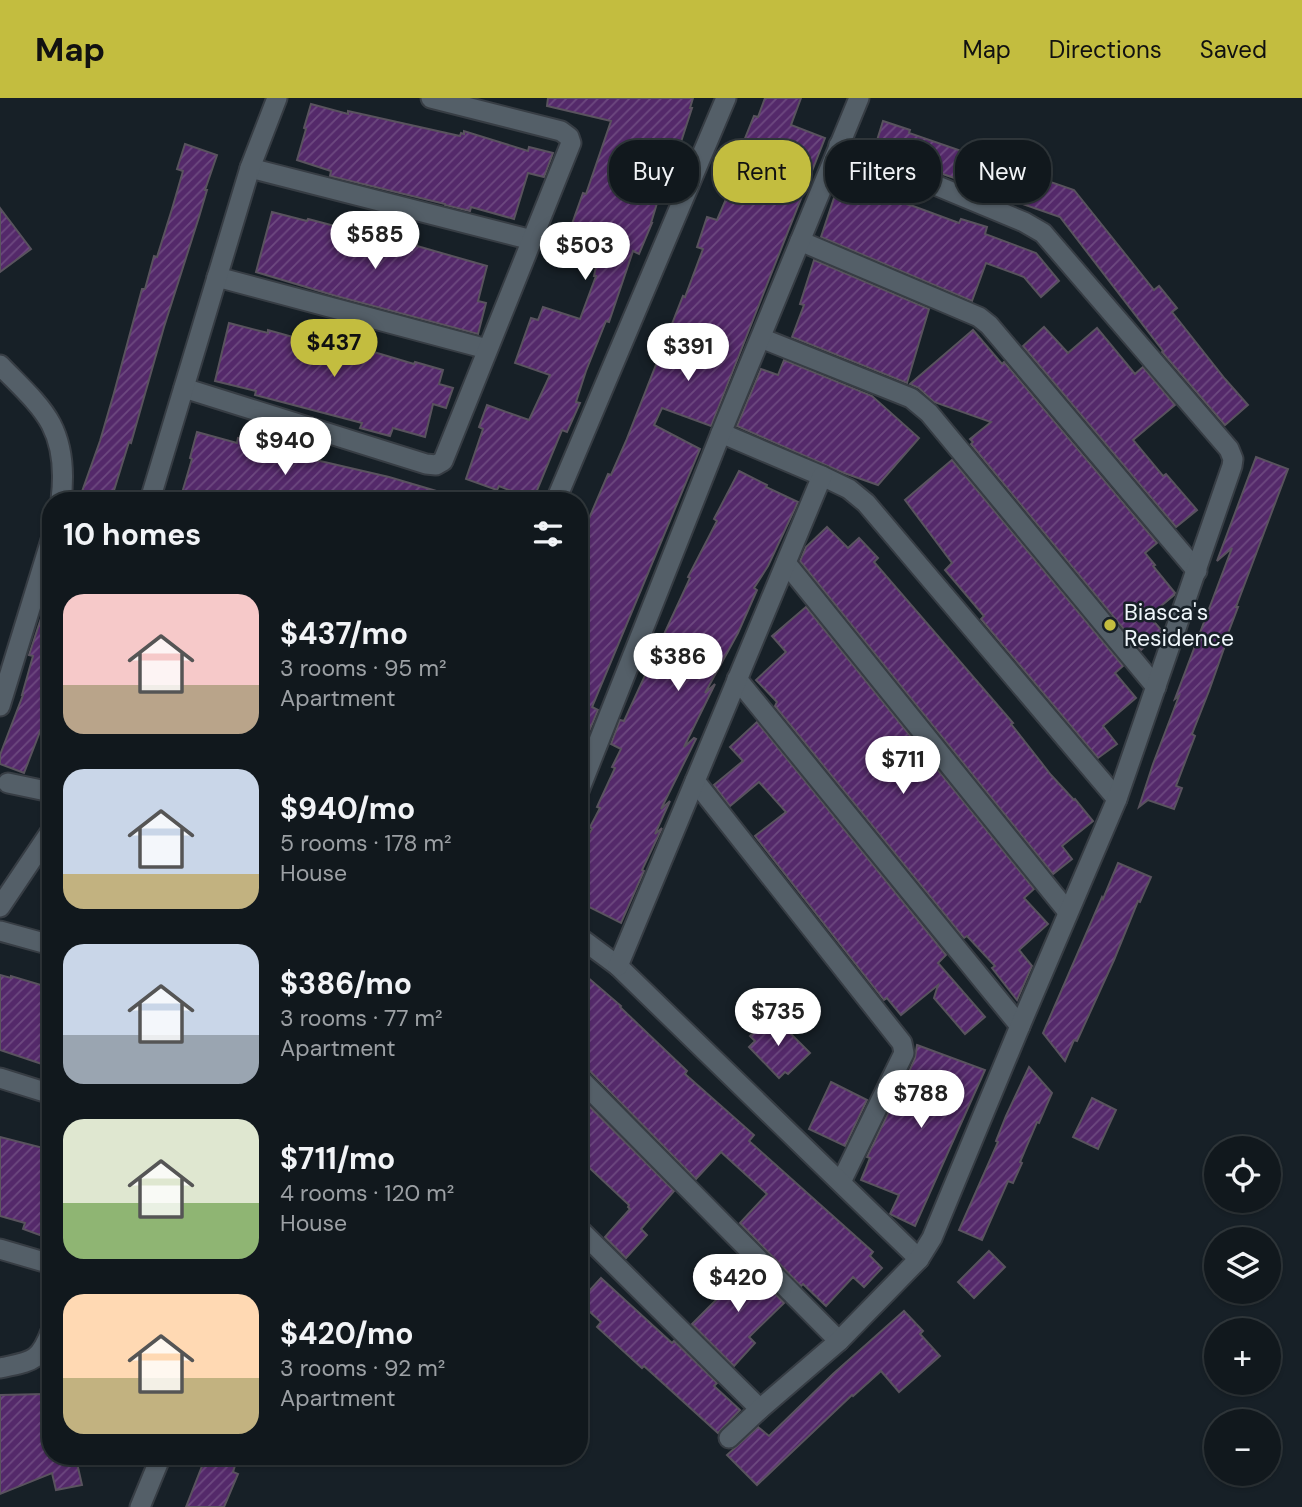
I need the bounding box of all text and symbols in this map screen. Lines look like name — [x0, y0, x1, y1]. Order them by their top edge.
text: Map — [35, 28, 105, 71]
text: Map — [963, 34, 1011, 65]
text: Directions — [1049, 34, 1162, 65]
text: Saved — [1200, 34, 1267, 65]
chip: Buy — [609, 140, 699, 203]
chip: Rent — [713, 140, 811, 203]
chip: Filters — [825, 140, 941, 203]
chip: New — [955, 140, 1051, 203]
pin: $585 — [334, 212, 416, 271]
text: $585 — [346, 219, 404, 249]
pin: $503 — [544, 222, 626, 282]
text: $503 — [556, 230, 614, 260]
pin: $437 — [293, 320, 375, 379]
pin: $391 — [647, 324, 729, 383]
text: $437 — [307, 327, 361, 357]
text: $391 — [663, 331, 713, 361]
pin: $940 — [244, 418, 326, 477]
text: $940 — [255, 425, 315, 455]
text: 10 homes — [63, 515, 201, 554]
icon: filters — [529, 515, 567, 553]
place label: Biasca's Residence — [1124, 597, 1234, 653]
text: $437/mo — [280, 614, 408, 653]
marker: Biasca's Residence — [1102, 617, 1118, 633]
icon: home — [119, 622, 203, 706]
pin: $386 — [637, 634, 719, 693]
text: $386 — [650, 641, 706, 671]
text: 3 rooms · 95 m² — [280, 653, 447, 683]
text: Apartment — [280, 683, 395, 713]
pin: $711 — [862, 736, 944, 796]
text: $711 — [881, 744, 925, 774]
text: $940/mo — [280, 789, 415, 828]
icon: home — [119, 797, 203, 881]
text: 5 rooms · 178 m² — [280, 828, 452, 858]
text: House — [280, 858, 347, 888]
text: $386/mo — [280, 964, 412, 1003]
icon: home — [119, 972, 203, 1056]
pin: $735 — [737, 988, 819, 1048]
text: $735 — [751, 996, 805, 1026]
text: 3 rooms · 77 m² — [280, 1003, 443, 1033]
text: Apartment — [280, 1033, 395, 1063]
pin: $788 — [880, 1070, 962, 1130]
text: $788 — [893, 1078, 949, 1108]
map controls — [1204, 1136, 1281, 1486]
button: locate — [1204, 1136, 1281, 1213]
text: $711/mo — [280, 1139, 395, 1178]
icon: home — [119, 1147, 203, 1231]
text: 4 rooms · 120 m² — [280, 1178, 454, 1208]
text: House — [280, 1208, 347, 1238]
button: layers — [1204, 1227, 1281, 1304]
pin: $420 — [697, 1254, 779, 1314]
text: $420 — [709, 1262, 767, 1292]
text: $420/mo — [280, 1314, 414, 1353]
button: + — [1204, 1318, 1281, 1395]
icon: home — [119, 1322, 203, 1406]
text: 3 rooms · 92 m² — [280, 1353, 445, 1383]
text: Apartment — [280, 1383, 395, 1413]
button: − — [1204, 1409, 1281, 1486]

